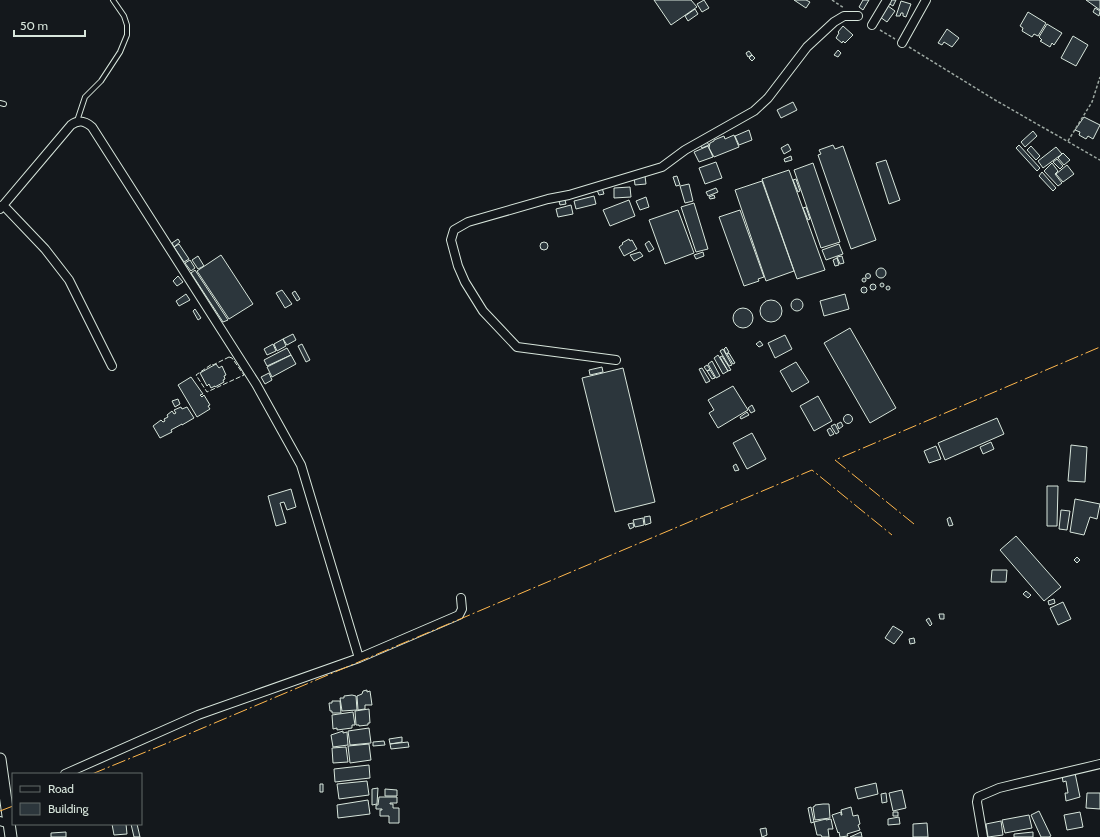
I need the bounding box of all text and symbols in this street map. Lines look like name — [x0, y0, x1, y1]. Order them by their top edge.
scale bar — [14, 12, 85, 38]
text: 50 m — [20, 18, 48, 33]
legend — [12, 773, 142, 825]
text: Road — [48, 781, 74, 796]
text: Building — [48, 801, 90, 816]

